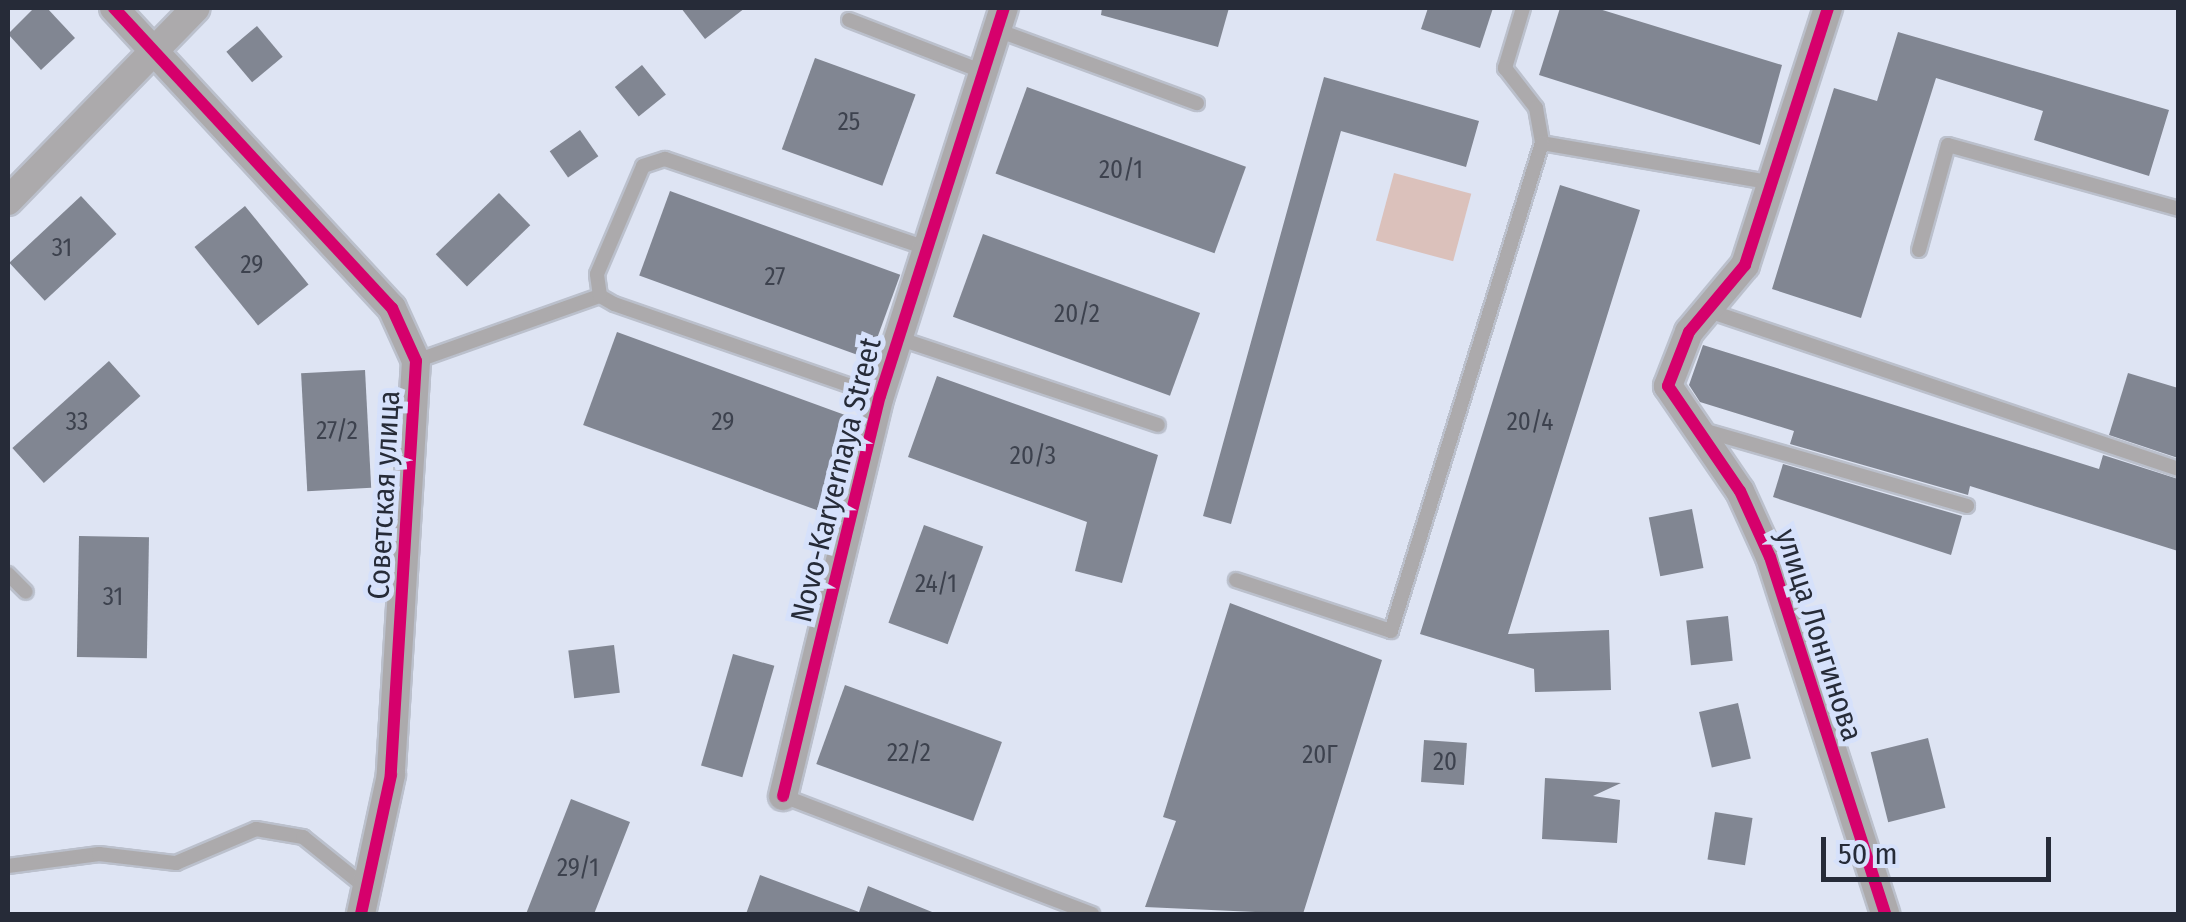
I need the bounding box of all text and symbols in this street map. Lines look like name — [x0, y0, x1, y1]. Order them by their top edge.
house number: 25 — [838, 107, 860, 137]
house number: 20/1 — [1099, 155, 1143, 185]
house number: 31 — [52, 233, 72, 263]
house number: 29 — [241, 250, 263, 280]
house number: 27 — [765, 262, 785, 292]
house number: 20/2 — [1054, 299, 1100, 329]
street label: Novo-Karyernaya Street — [783, 334, 889, 626]
street label: Советская улица — [361, 390, 407, 600]
house number: 33 — [66, 407, 88, 437]
house number: 29 — [712, 407, 734, 437]
house number: 20/4 — [1507, 407, 1553, 437]
house number: 27/2 — [316, 416, 358, 446]
house number: 20/3 — [1010, 441, 1056, 471]
street label: улица Лонгинова — [1768, 525, 1870, 745]
house number: 24/1 — [915, 569, 957, 599]
house number: 31 — [103, 582, 123, 612]
house number: 22/2 — [887, 738, 931, 768]
house number: 20Г — [1302, 740, 1338, 770]
house number: 20 — [1433, 747, 1457, 777]
scale bar — [1826, 817, 2056, 879]
text: 50 m — [1838, 836, 1898, 872]
house number: 29/1 — [557, 853, 599, 883]

